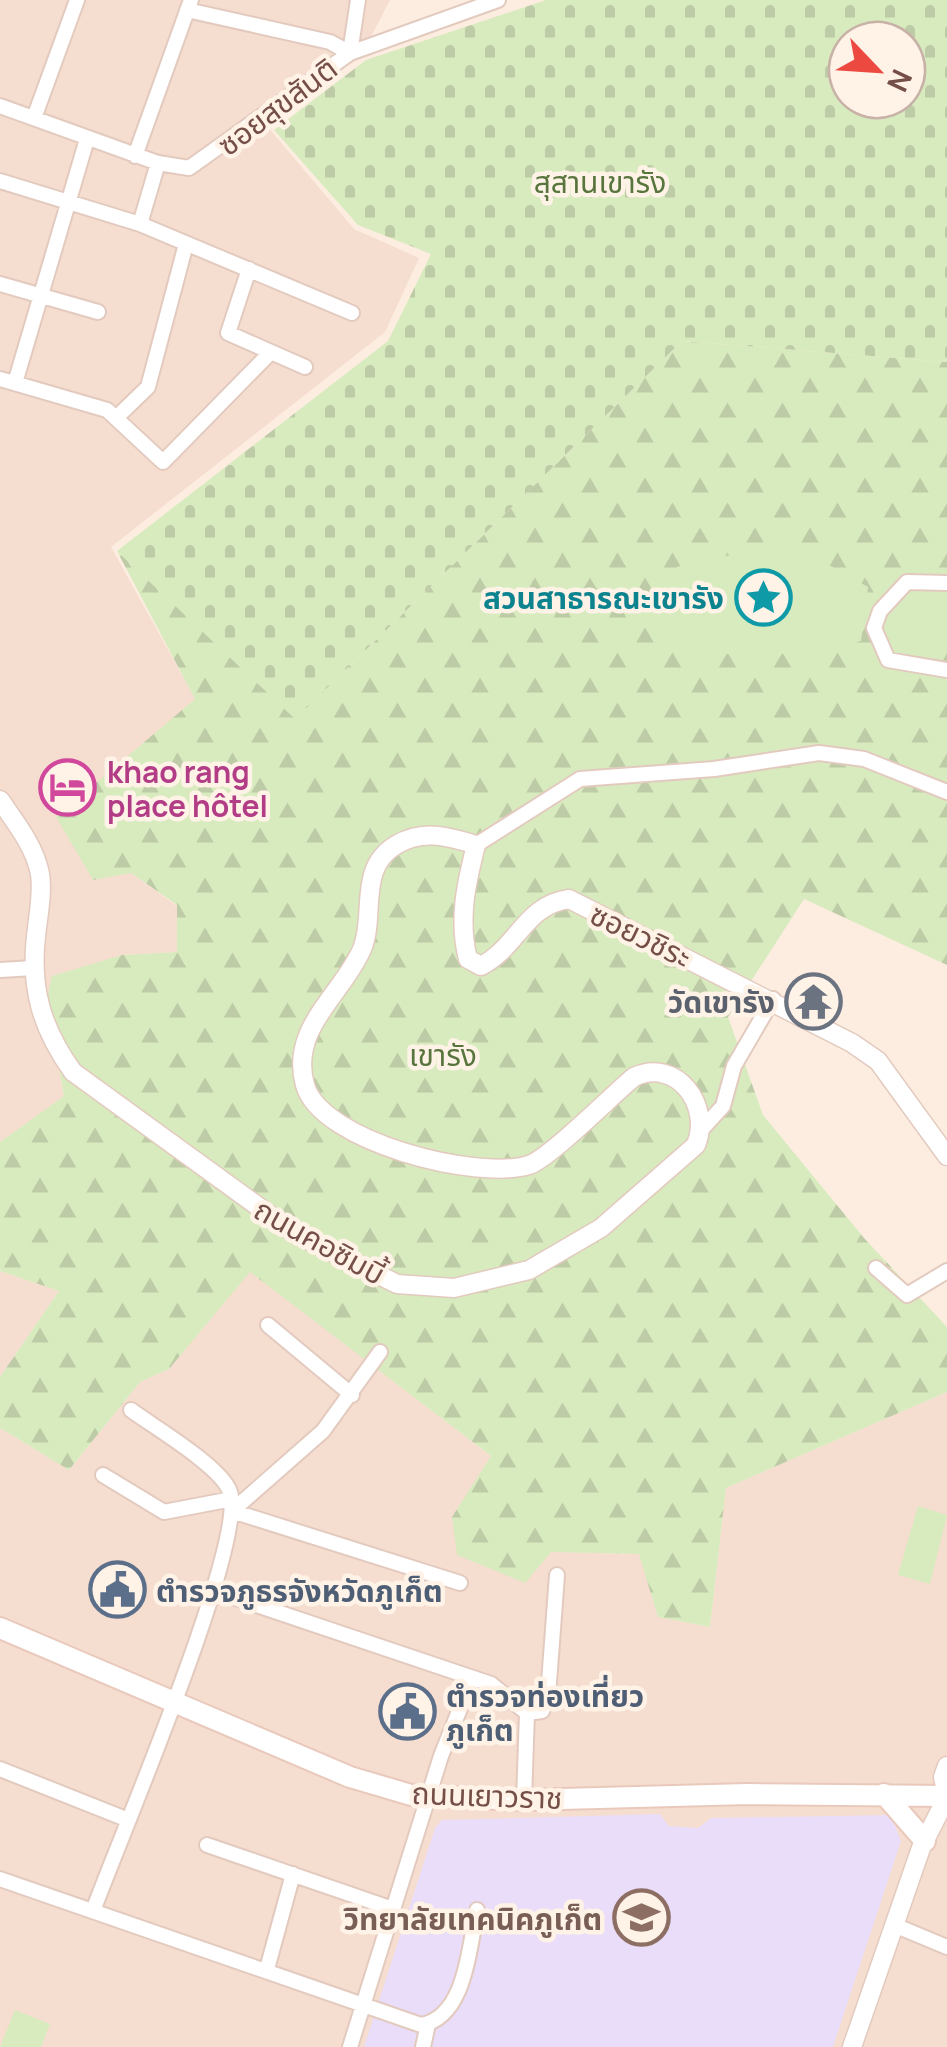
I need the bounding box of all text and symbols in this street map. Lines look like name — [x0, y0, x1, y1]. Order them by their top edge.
north arrow — [827, 20, 927, 120]
street label: ซอยสุขสันติ — [209, 48, 345, 164]
text: N — [879, 64, 922, 98]
park label: สุสานเขารัง — [534, 161, 666, 202]
place icon: สวนสาธารณะเขารัง — [733, 567, 793, 627]
place label: สวนสาธารณะเขารัง — [483, 577, 724, 618]
place label: khao rang place hôtel — [107, 751, 268, 826]
hotel icon: khao rang place hôtel — [38, 758, 98, 818]
street label: ซอยวชิระ — [584, 893, 698, 977]
temple icon: วัดเขารัง — [784, 971, 844, 1031]
place label: วัดเขารัง — [668, 981, 775, 1022]
park label: เขารัง — [409, 1034, 477, 1075]
street label: ถนนคอซิมบี้ — [247, 1188, 393, 1294]
public building icon: ตำรวจภูธรจังหวัดภูเก็ต — [87, 1560, 147, 1620]
place label: ตำรวจภูธรจังหวัดภูเก็ต — [156, 1570, 443, 1611]
place label: ตำรวจท่องเที่ยว ภูเก็ต — [446, 1674, 644, 1750]
public building icon: ตำรวจท่องเที่ยว ภูเก็ต — [377, 1682, 437, 1742]
street label: ถนนเยาวราช — [411, 1772, 563, 1818]
school or university icon: วิทยาลัยเทคนิคภูเก็ต — [611, 1888, 671, 1948]
place label: วิทยาลัยเทคนิคภูเก็ต — [343, 1898, 602, 1939]

